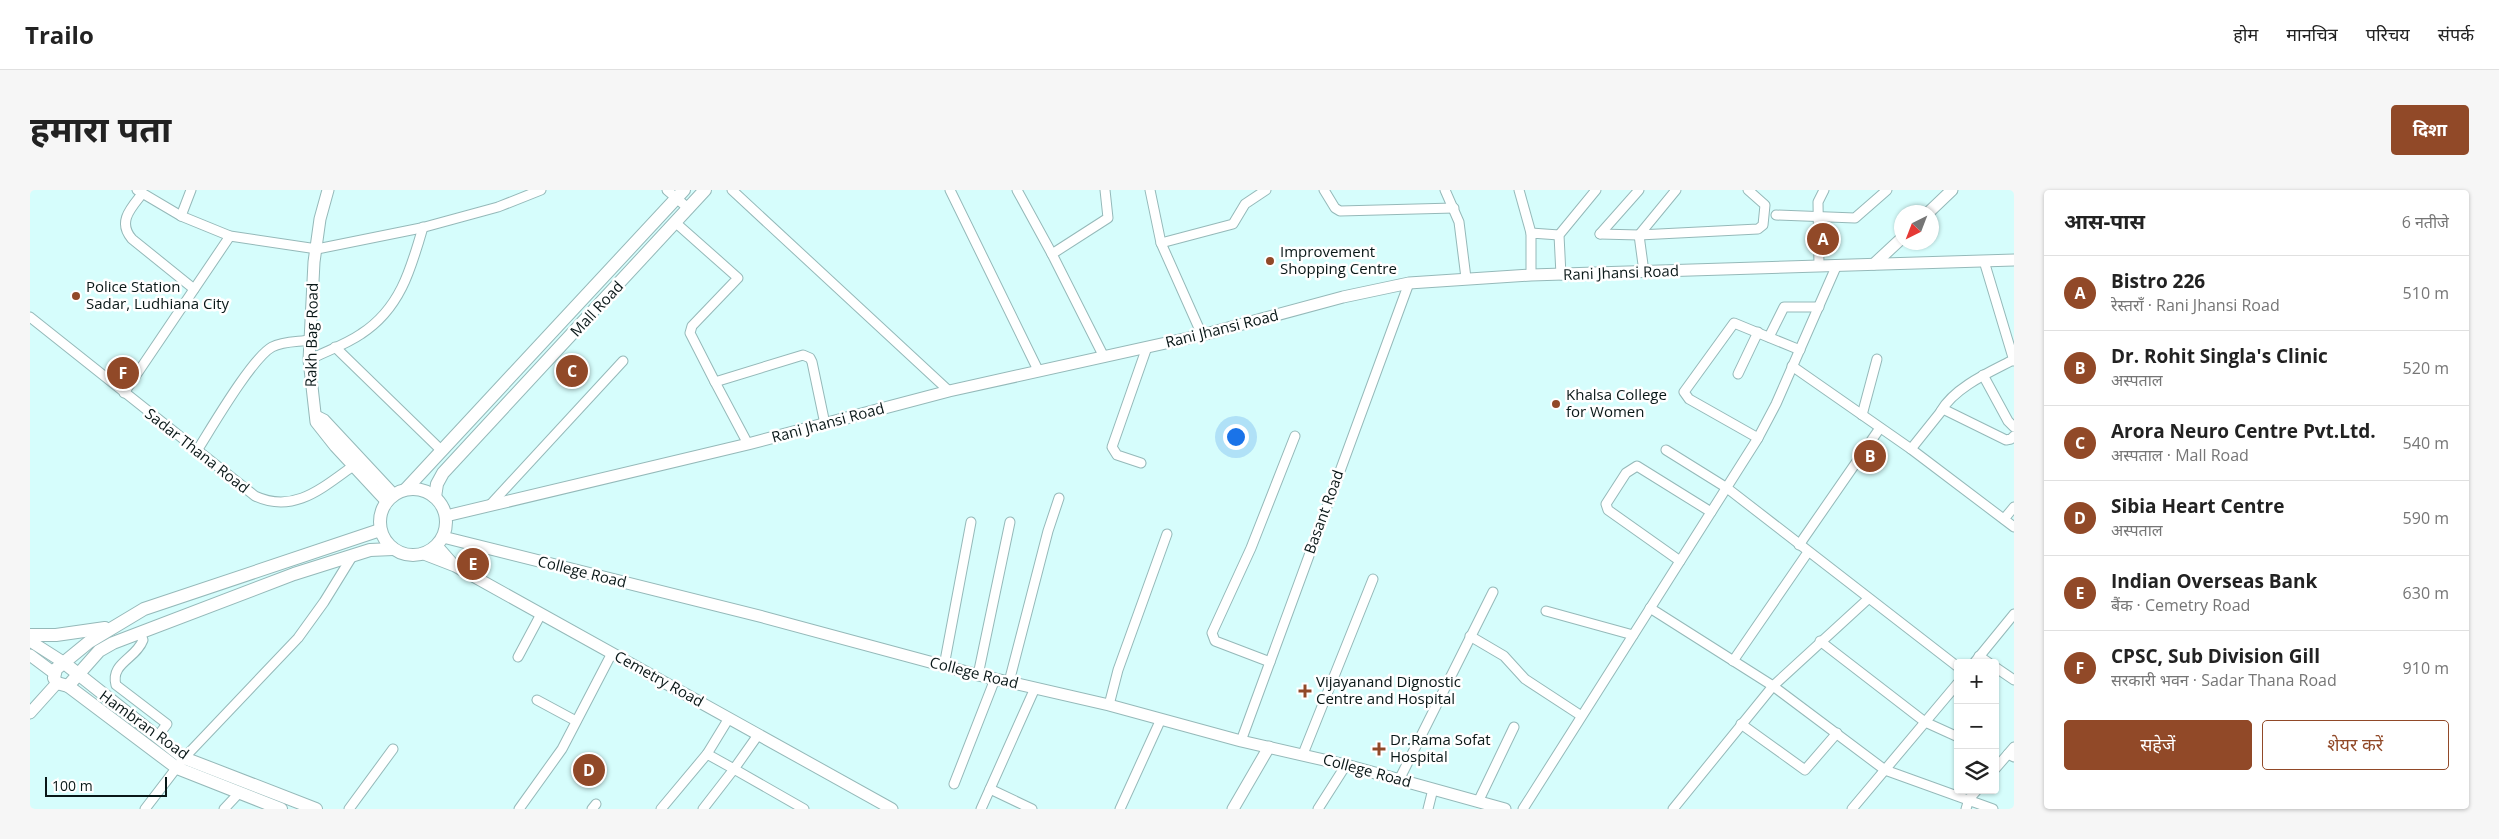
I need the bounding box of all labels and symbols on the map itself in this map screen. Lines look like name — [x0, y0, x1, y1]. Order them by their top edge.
north arrow — [1894, 205, 1939, 250]
pin: A — [1807, 220, 1839, 258]
place label: Improvement Shopping Centre — [1280, 241, 1397, 278]
marker: Improvement Shopping Centre — [1264, 255, 1276, 267]
street label: Rani Jhansi Road — [1563, 260, 1679, 284]
place label: Police Station Sadar, Ludhiana City — [86, 276, 230, 313]
street label: Mall Road — [565, 276, 627, 340]
street label: Rakh Bag Road — [300, 283, 322, 387]
marker: Police Station Sadar, Ludhiana City — [70, 290, 82, 302]
street label: Rani Jhansi Road — [1163, 304, 1280, 352]
pin: C — [556, 352, 588, 390]
pin: F — [107, 354, 139, 392]
place label: Khalsa College for Women — [1566, 384, 1667, 421]
street label: Rani Jhansi Road — [769, 397, 886, 447]
marker: Khalsa College for Women — [1550, 398, 1562, 410]
street label: Sadar Thana Road — [141, 403, 254, 497]
your location — [1223, 424, 1249, 450]
pin: B — [1854, 437, 1886, 475]
street label: Basant Road — [1299, 467, 1347, 556]
pin: E — [457, 545, 489, 583]
street label: College Road — [536, 550, 629, 592]
street label: Cemetry Road — [611, 645, 708, 711]
street label: College Road — [928, 651, 1021, 693]
place label: Vijayanand Dignostic Centre and Hospital — [1316, 671, 1461, 708]
marker: Vijayanand Dignostic Centre and Hospital — [1298, 684, 1312, 698]
street label: Hambran Road — [96, 685, 193, 763]
place label: Dr.Rama Sofat Hospital — [1390, 729, 1491, 766]
marker: Dr.Rama Sofat Hospital — [1372, 742, 1386, 756]
street label: College Road — [1321, 749, 1414, 791]
pin: D — [573, 751, 605, 789]
scale bar — [45, 774, 168, 797]

